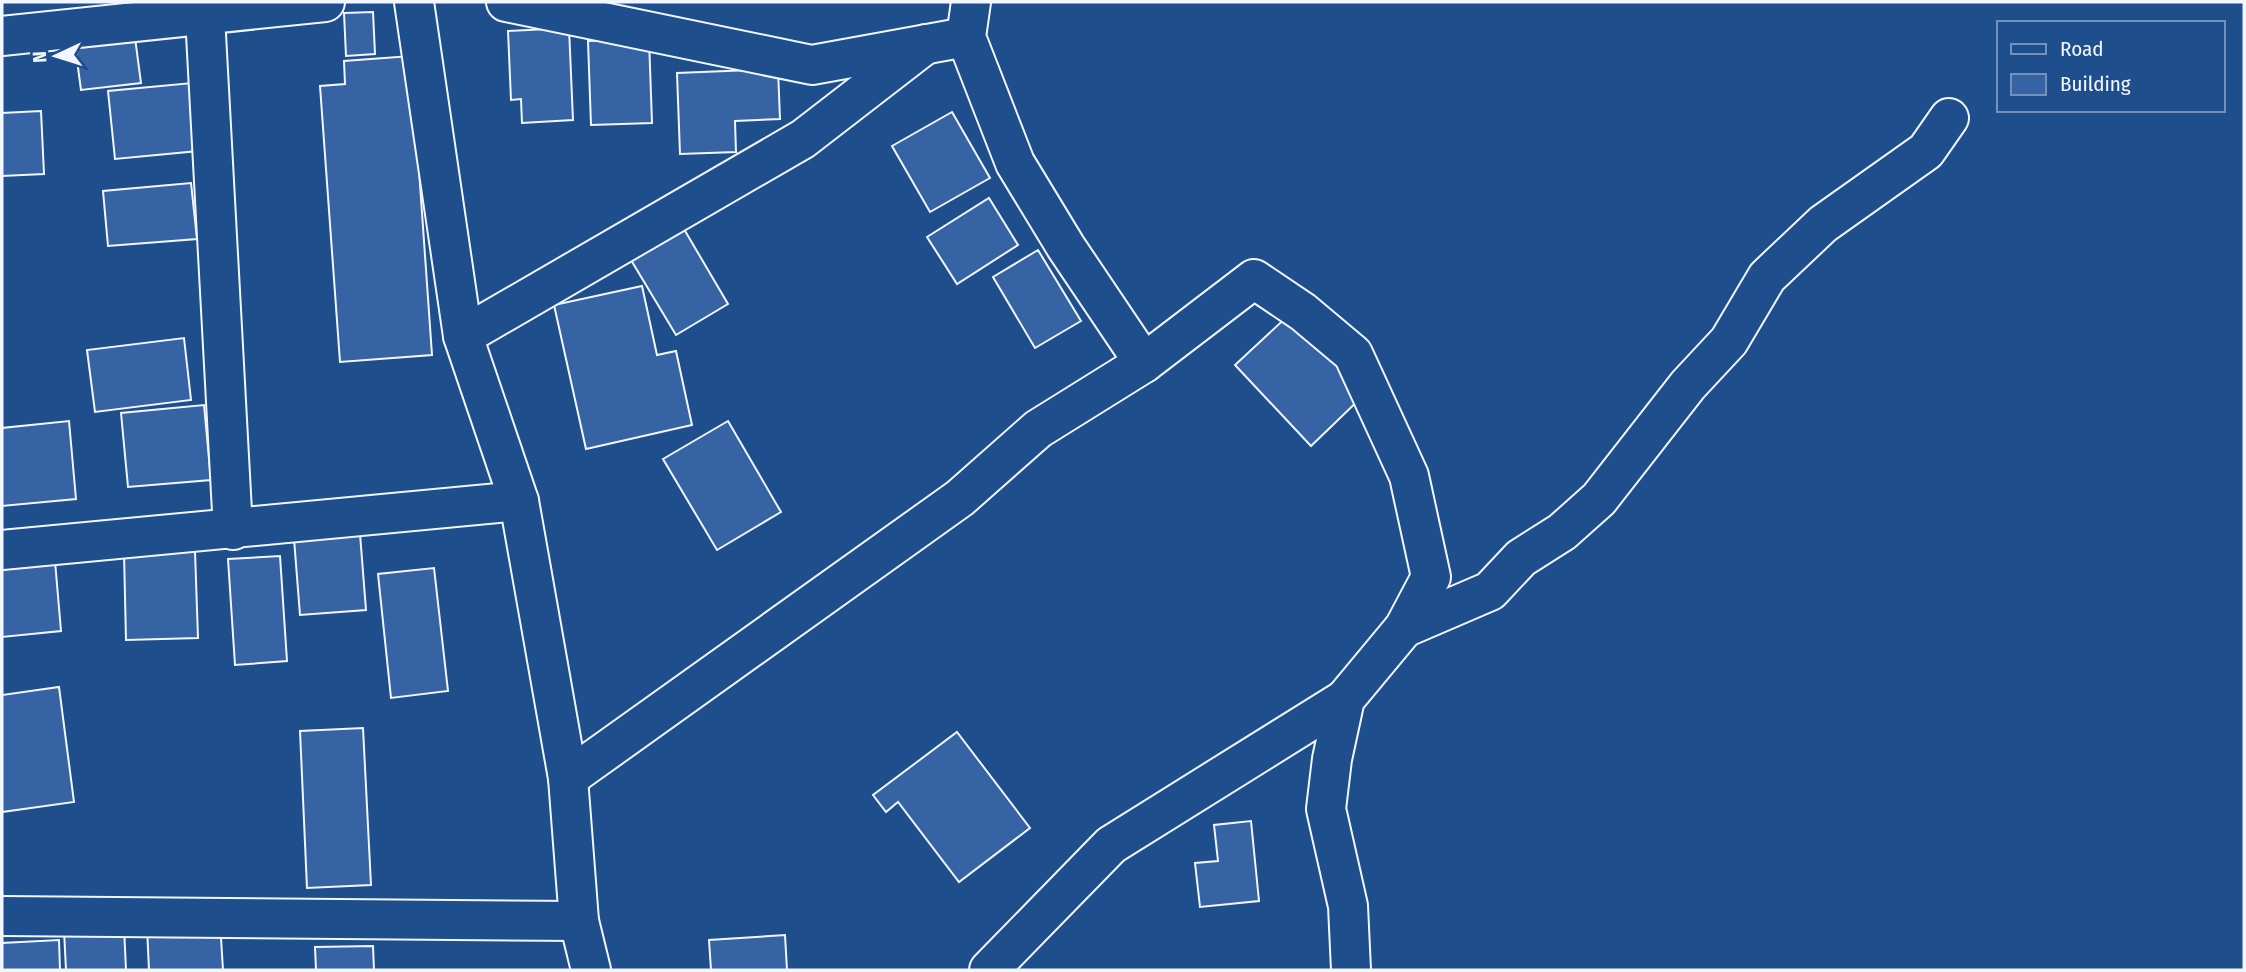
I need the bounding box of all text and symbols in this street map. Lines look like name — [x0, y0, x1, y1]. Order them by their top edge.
north arrow — [21, 21, 91, 91]
legend — [1997, 21, 2225, 112]
text: Road — [2060, 36, 2104, 62]
text: N — [28, 51, 51, 64]
text: Building — [2060, 71, 2131, 97]

